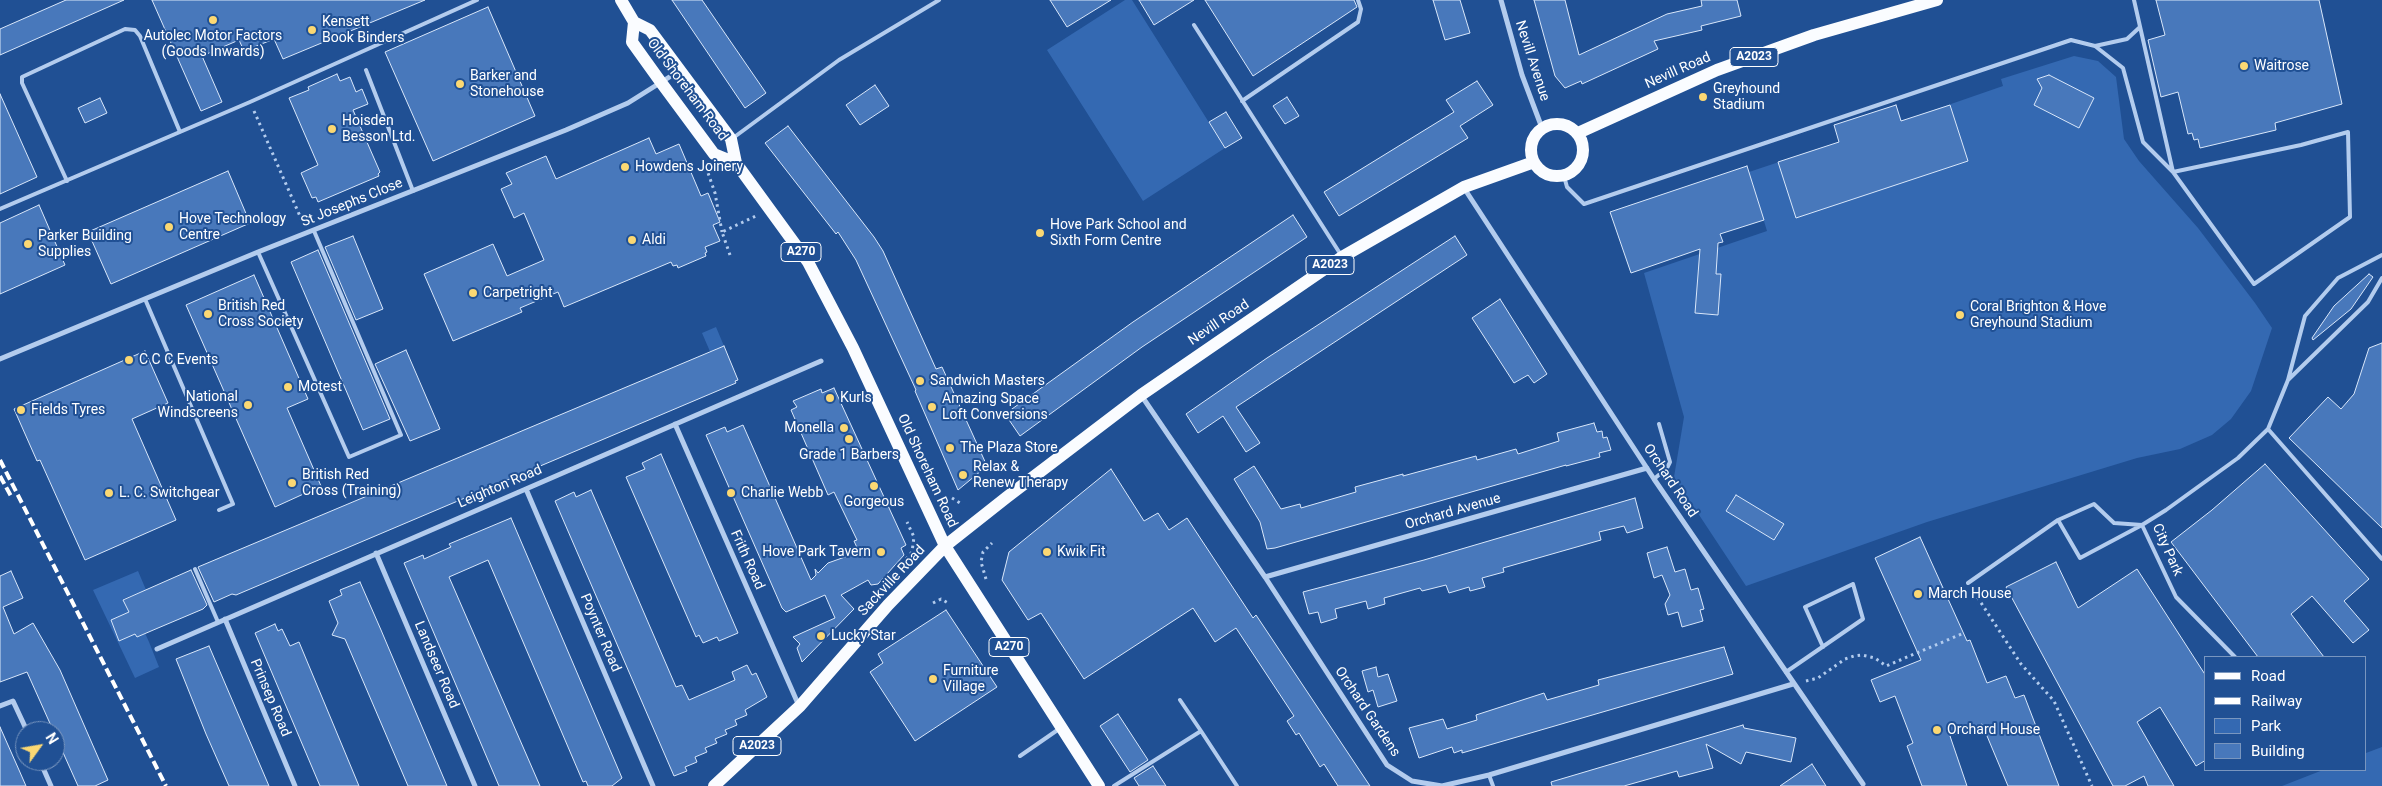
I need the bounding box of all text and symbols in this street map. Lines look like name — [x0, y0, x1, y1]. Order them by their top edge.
marker: Autolec Motor Factors (Goods Inwards) — [207, 14, 219, 26]
place label: Kensett Book Binders — [322, 14, 404, 46]
street label: Nevill Avenue — [1511, 19, 1553, 103]
marker: Kensett Book Binders — [306, 24, 318, 36]
place label: Autolec Motor Factors (Goods Inwards) — [144, 28, 282, 60]
street label: Old Shoreham Road — [643, 36, 731, 144]
road number: A2023 — [1730, 48, 1778, 66]
street label: Nevill Road — [1643, 49, 1713, 93]
place label: Waitrose — [2254, 58, 2309, 74]
marker: Waitrose — [2238, 60, 2250, 72]
place label: Barker and Stonehouse — [470, 68, 544, 100]
marker: Barker and Stonehouse — [454, 78, 466, 90]
place label: Greyhound Stadium — [1713, 81, 1780, 114]
marker: Greyhound Stadium — [1697, 91, 1709, 103]
place label: Hoisden Besson Ltd. — [342, 113, 415, 146]
marker: Hoisden Besson Ltd. — [326, 123, 338, 135]
place label: Howdens Joinery — [635, 159, 743, 175]
marker: Howdens Joinery — [619, 161, 631, 173]
street label: St Josephs Close — [299, 175, 405, 231]
place label: Hove Technology Centre — [179, 211, 286, 243]
place label: Hove Park School and Sixth Form Centre — [1050, 217, 1187, 250]
marker: Hove Technology Centre — [163, 221, 175, 233]
marker: Hove Park School and Sixth Form Centre — [1034, 227, 1046, 239]
place label: Parker Building Supplies — [38, 228, 132, 260]
place label: Aldi — [642, 232, 666, 248]
marker: Aldi — [626, 234, 638, 246]
marker: Parker Building Supplies — [22, 238, 34, 250]
road number: A270 — [781, 242, 821, 262]
road number: A2023 — [1306, 256, 1354, 274]
place label: Carpetright — [483, 285, 553, 301]
marker: Carpetright — [467, 287, 479, 299]
street label: Nevill Road — [1185, 296, 1253, 350]
place label: British Red Cross Society — [218, 298, 303, 331]
place label: Coral Brighton & Hove Greyhound Stadium — [1970, 299, 2106, 332]
marker: British Red Cross Society — [202, 308, 214, 320]
marker: Coral Brighton & Hove Greyhound Stadium — [1954, 309, 1966, 321]
place label: C C C Events — [139, 352, 218, 368]
marker: C C C Events — [123, 354, 135, 366]
place label: Sandwich Masters — [930, 373, 1045, 389]
marker: Sandwich Masters — [914, 375, 926, 387]
place label: Motest — [298, 379, 342, 395]
marker: Motest — [282, 381, 294, 393]
place label: National Windscreens — [158, 389, 238, 422]
place label: Kurls — [840, 390, 872, 406]
place label: Amazing Space Loft Conversions — [942, 391, 1048, 424]
marker: Kurls — [824, 392, 836, 404]
marker: National Windscreens — [242, 399, 254, 411]
marker: Amazing Space Loft Conversions — [926, 401, 938, 413]
place label: Fields Tyres — [31, 402, 105, 418]
marker: Fields Tyres — [15, 404, 27, 416]
street label: Old Shoreham Road — [893, 411, 961, 531]
place label: Monella — [784, 420, 834, 436]
marker: Monella — [838, 422, 850, 434]
marker: Grade 1 Barbers — [843, 433, 855, 445]
place label: The Plaza Store — [960, 440, 1058, 456]
street label: Orchard Road — [1639, 441, 1701, 521]
marker: The Plaza Store — [944, 442, 956, 454]
place label: Grade 1 Barbers — [799, 447, 899, 463]
place label: Relax & Renew Therapy — [973, 459, 1068, 492]
street label: Leighton Road — [455, 462, 545, 512]
place label: British Red Cross (Training) — [302, 467, 401, 500]
marker: Relax & Renew Therapy — [957, 469, 969, 481]
marker: British Red Cross (Training) — [286, 477, 298, 489]
marker: Gorgeous — [868, 480, 880, 492]
place label: L. C. Switchgear — [119, 485, 219, 501]
place label: Charlie Webb — [741, 485, 823, 501]
marker: L. C. Switchgear — [103, 487, 115, 499]
marker: Charlie Webb — [725, 487, 737, 499]
street label: Orchard Avenue — [1403, 490, 1503, 534]
place label: Gorgeous — [844, 494, 904, 510]
street label: City Park — [2148, 521, 2186, 579]
street label: Frith Road — [726, 528, 768, 592]
street label: Sackville Road — [855, 542, 929, 620]
place label: Hove Park Tavern — [762, 544, 871, 560]
place label: Kwik Fit — [1057, 544, 1106, 560]
marker: Hove Park Tavern — [875, 546, 887, 558]
marker: Kwik Fit — [1041, 546, 1053, 558]
place label: March House — [1928, 586, 2011, 602]
marker: March House — [1912, 588, 1924, 600]
street label: Poynter Road — [576, 591, 624, 675]
street label: Landseer Road — [410, 619, 462, 711]
place label: Lucky Star — [831, 628, 896, 644]
marker: Lucky Star — [815, 630, 827, 642]
road number: A270 — [989, 638, 1029, 656]
legend — [2204, 656, 2367, 771]
street label: Prinsep Road — [246, 657, 294, 739]
place label: Furniture Village — [943, 663, 999, 696]
street label: Orchard Gardens — [1331, 664, 1403, 760]
text: Road — [2251, 667, 2285, 685]
marker: Furniture Village — [927, 673, 939, 685]
text: Railway — [2251, 692, 2302, 710]
text: Park — [2251, 717, 2281, 735]
north arrow — [15, 721, 65, 771]
place label: Orchard House — [1947, 722, 2040, 738]
marker: Orchard House — [1931, 724, 1943, 736]
text: N — [42, 730, 61, 747]
road number: A2023 — [733, 736, 781, 756]
text: Building — [2251, 742, 2305, 760]

